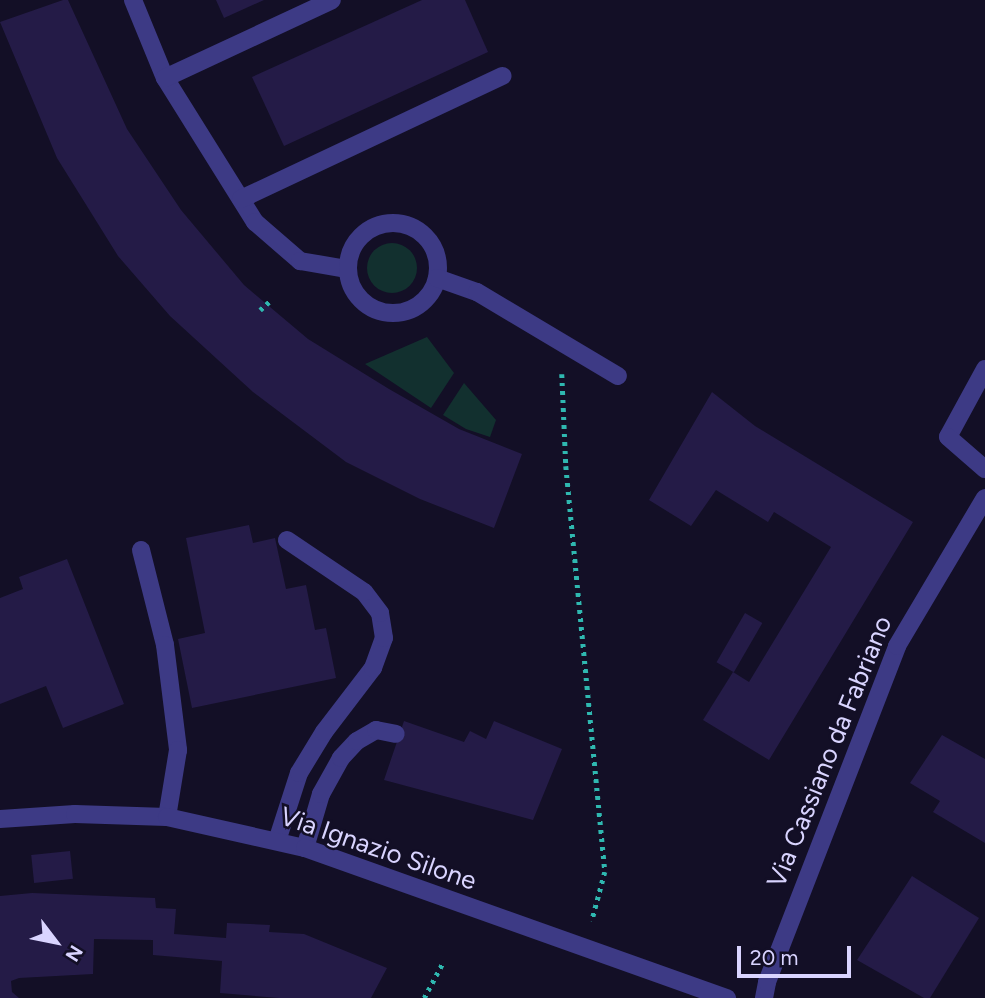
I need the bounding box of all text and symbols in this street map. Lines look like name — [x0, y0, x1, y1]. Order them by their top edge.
street label: Via Cassiano da Fabriano — [761, 612, 899, 892]
street label: Via Ignazio Silone — [276, 801, 480, 897]
north arrow — [21, 907, 91, 977]
scale bar — [740, 932, 854, 976]
text: N — [61, 941, 88, 966]
text: 20 m — [750, 945, 798, 970]

